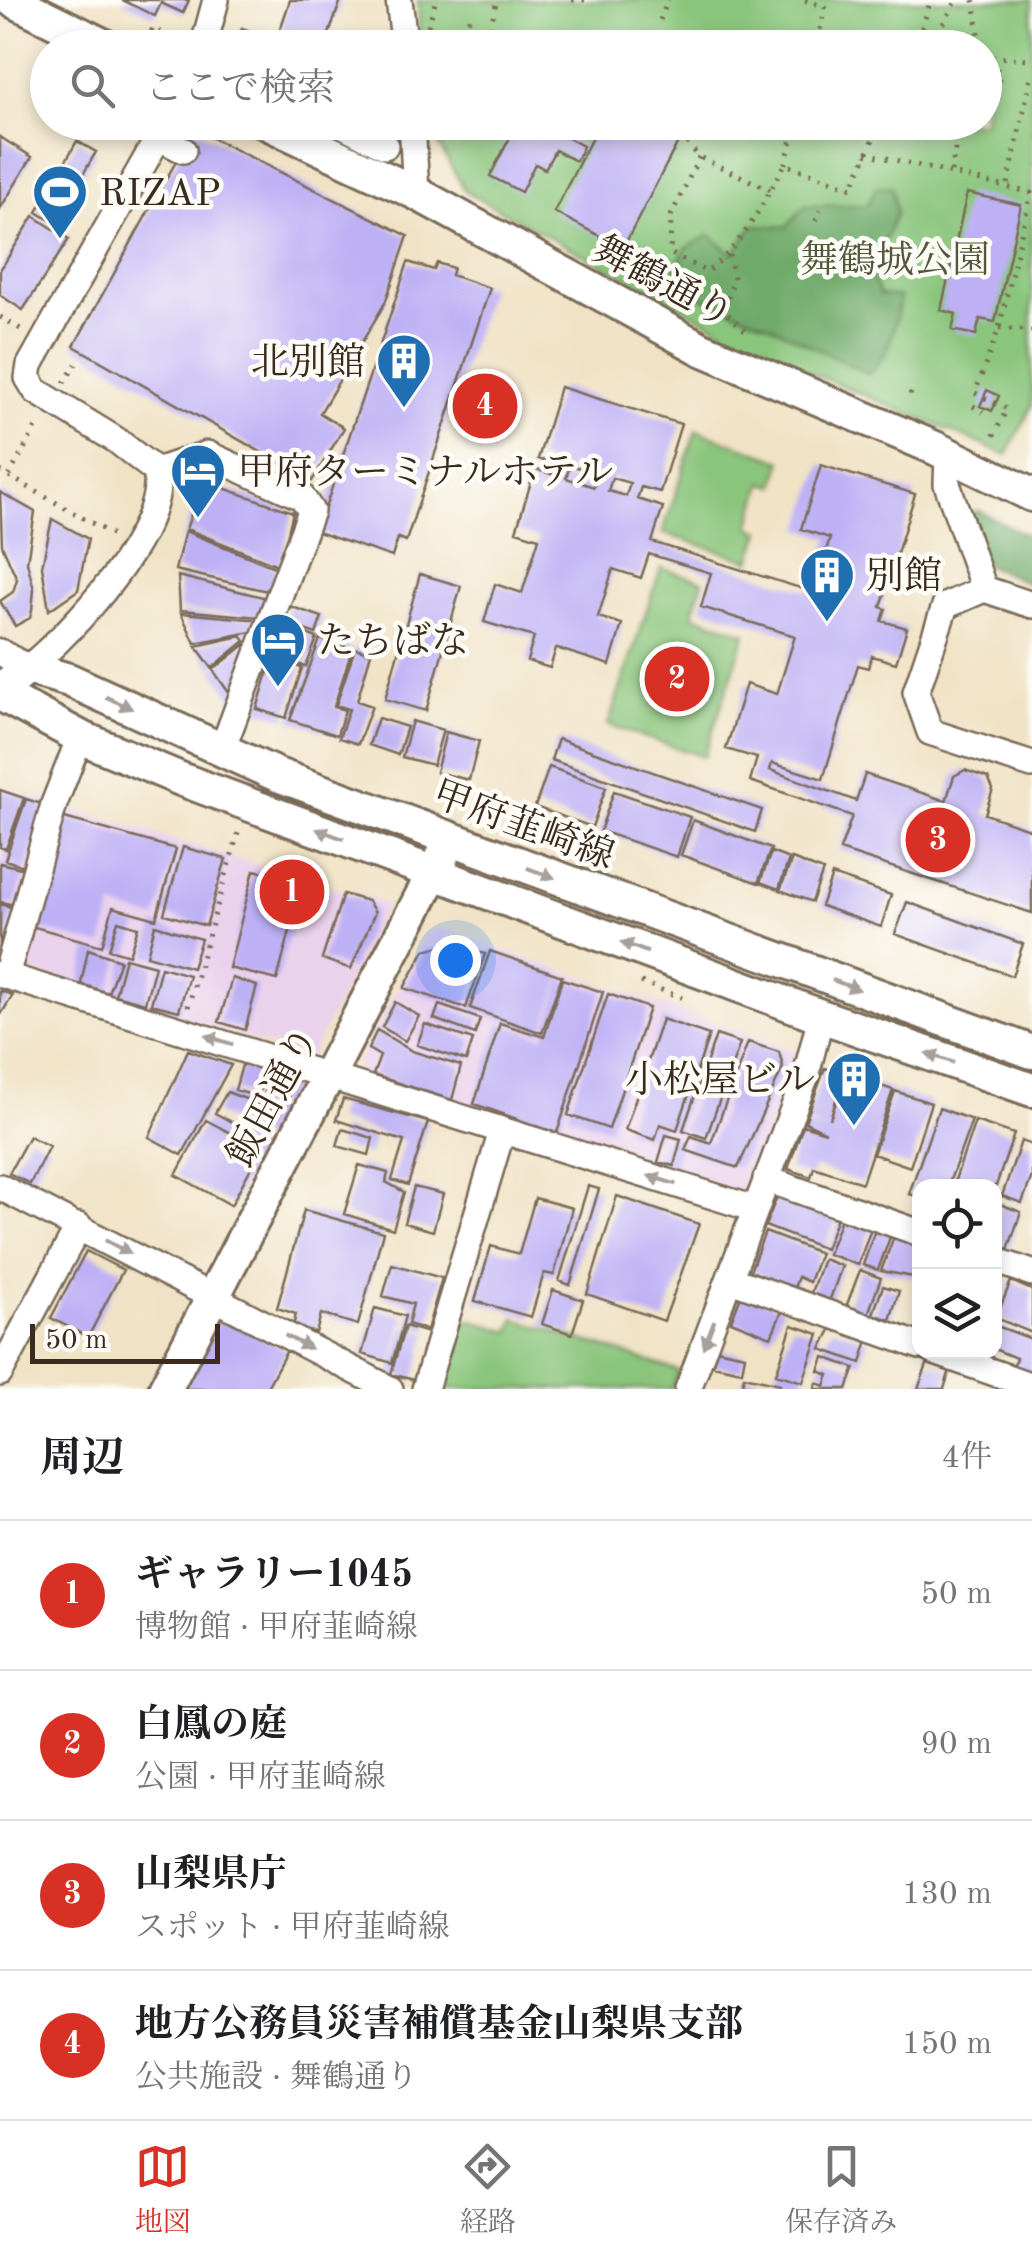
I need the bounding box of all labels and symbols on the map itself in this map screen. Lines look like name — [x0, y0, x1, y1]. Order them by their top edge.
sports icon: RIZAP — [30, 162, 90, 241]
place label: RIZAP — [99, 176, 221, 214]
street label: 舞鶴通り — [587, 228, 741, 336]
park label: 舞鶴城公園 — [800, 239, 990, 281]
building icon: 北別館 — [374, 331, 434, 410]
place label: 北別館 — [251, 342, 365, 383]
pin: 4 — [452, 368, 518, 444]
hotel icon: 甲府ターミナルホテル — [168, 441, 228, 520]
place label: 甲府ターミナルホテル — [237, 452, 613, 493]
building icon: 別館 — [797, 545, 857, 624]
place label: 別館 — [866, 556, 942, 597]
hotel icon: たちばな — [248, 610, 308, 689]
place label: たちばな — [317, 621, 469, 662]
pin: 2 — [644, 642, 710, 716]
one-way arrow — [104, 695, 134, 711]
street label: 甲府韮崎線 — [427, 773, 620, 877]
pin: 3 — [906, 802, 970, 878]
one-way arrow — [314, 826, 344, 841]
pin: 1 — [260, 854, 324, 930]
one-way arrow — [526, 866, 556, 881]
your location — [430, 935, 481, 986]
one-way arrow — [619, 939, 649, 954]
one-way arrow — [831, 978, 861, 993]
street label: 飯田通り — [220, 1020, 327, 1173]
one-way arrow — [203, 1032, 234, 1047]
building icon: 小松屋ビル — [824, 1049, 884, 1128]
one-way arrow — [924, 1049, 954, 1064]
place label: 小松屋ビル — [625, 1060, 815, 1101]
one-way arrow — [647, 1172, 677, 1187]
one-way arrow — [103, 1239, 132, 1256]
scale bar — [30, 1319, 220, 1364]
one-way arrow — [701, 1319, 716, 1349]
one-way arrow — [284, 1333, 313, 1350]

